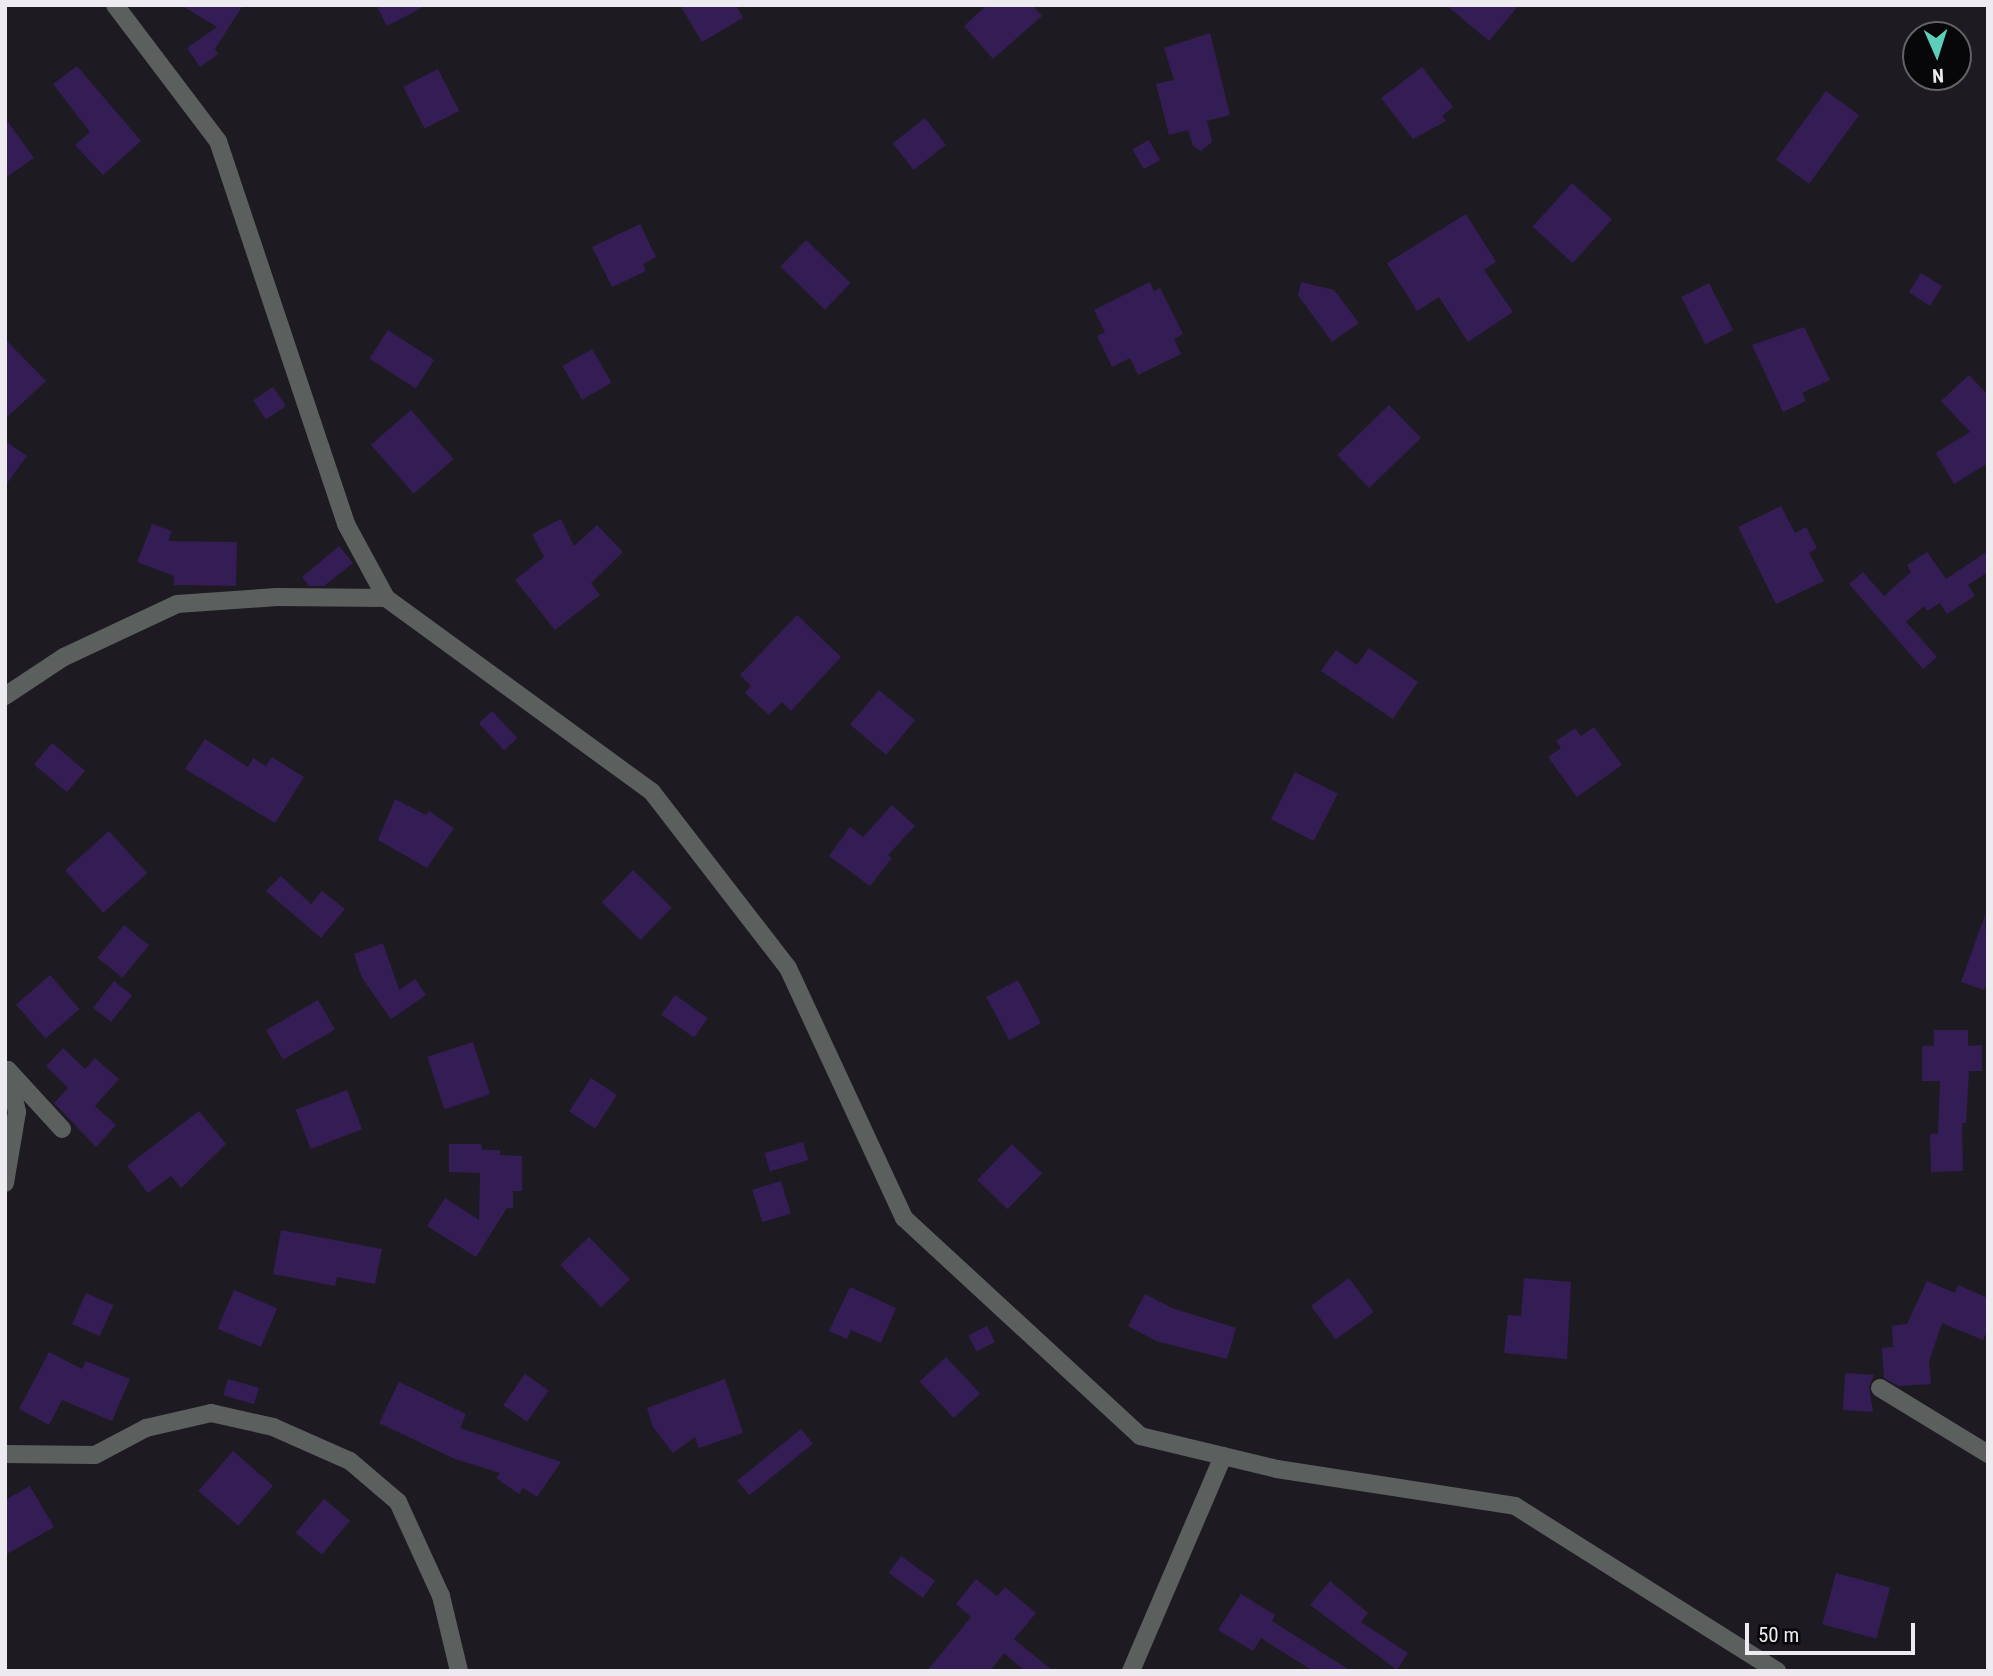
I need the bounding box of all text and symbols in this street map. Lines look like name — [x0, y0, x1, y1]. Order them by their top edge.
north arrow — [1902, 21, 1972, 91]
text: N — [1932, 64, 1944, 87]
scale bar — [1748, 1610, 1918, 1654]
text: 50 m — [1758, 1623, 1799, 1647]

